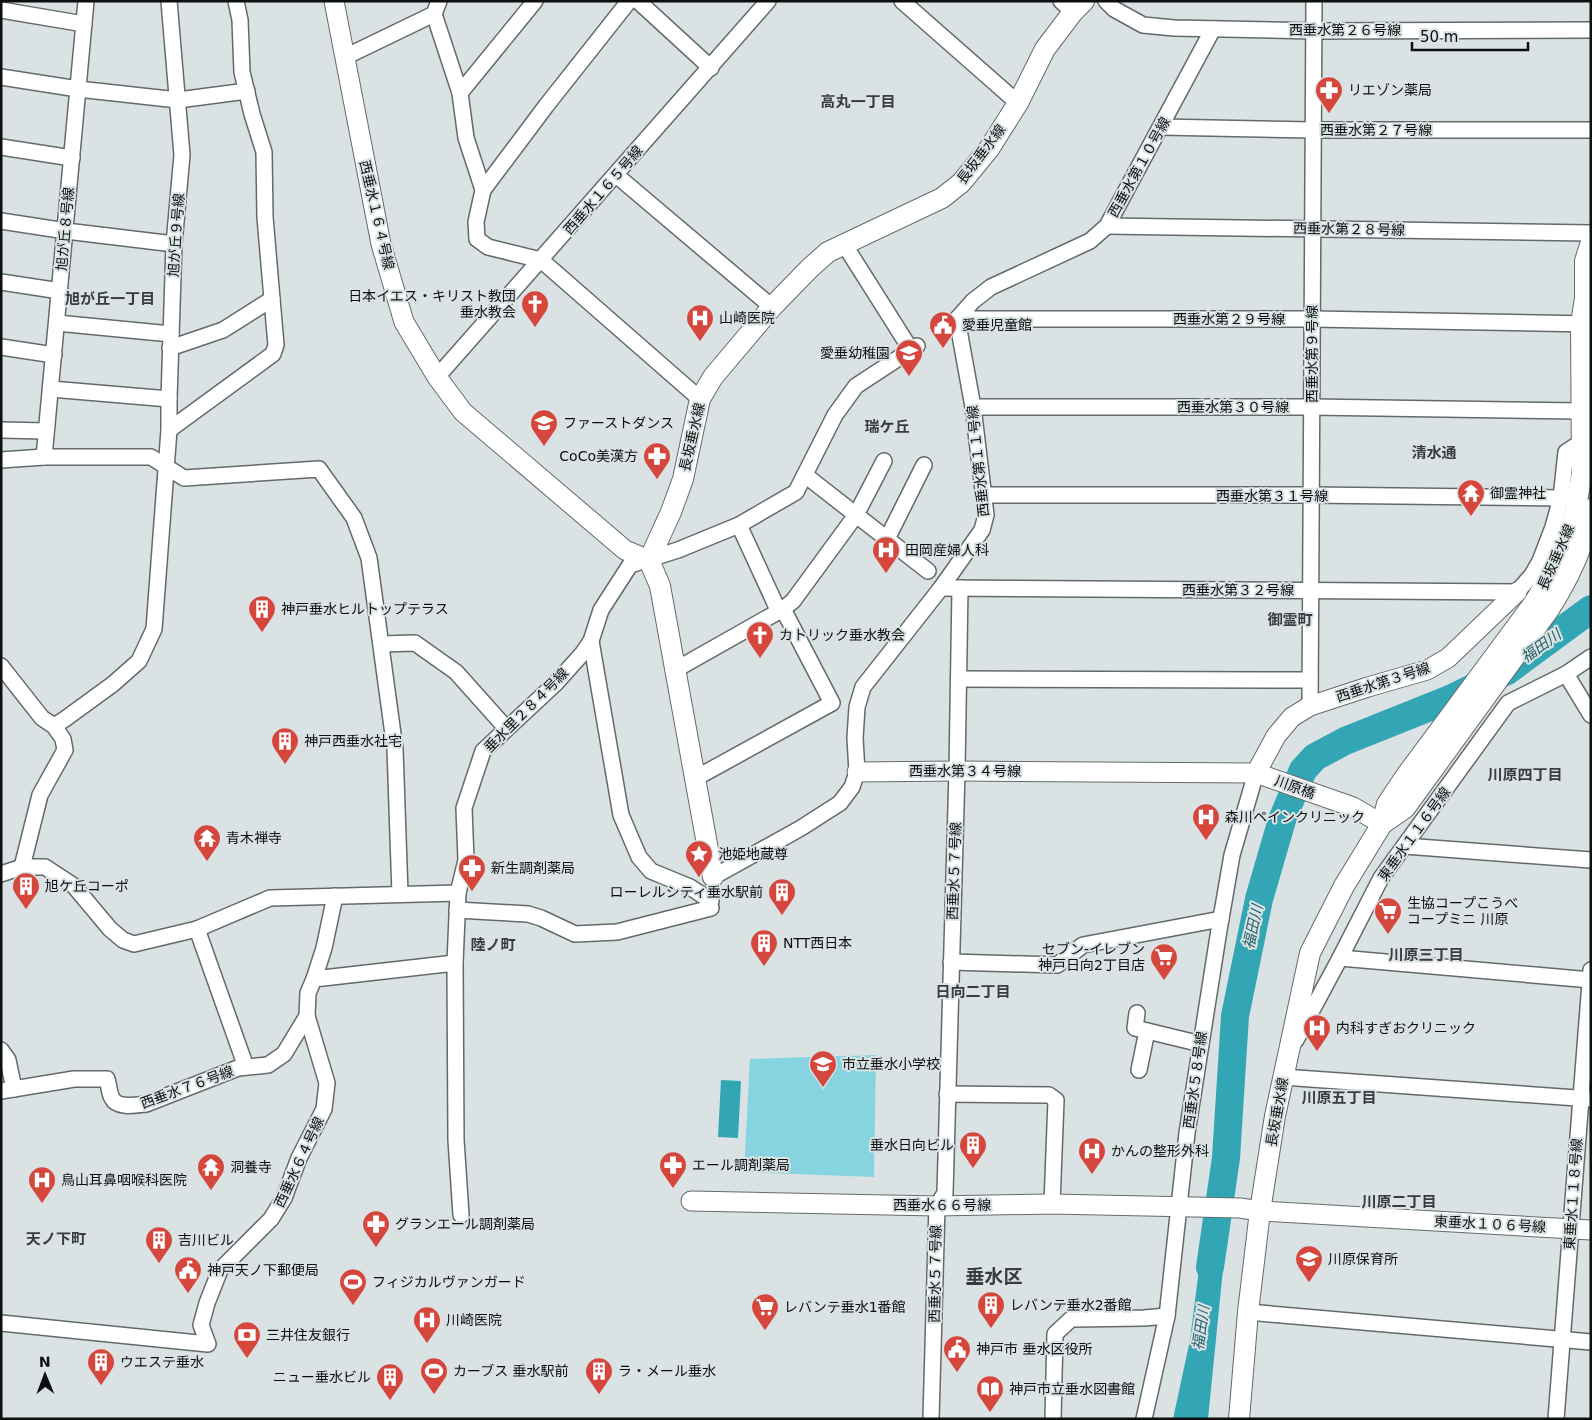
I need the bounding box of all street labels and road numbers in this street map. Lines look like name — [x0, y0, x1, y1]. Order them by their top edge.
street label: 西垂水第２６号線 — [1289, 22, 1401, 38]
street label: 西垂水第１０号線 — [1105, 114, 1173, 220]
street label: 長坂垂水線 — [954, 121, 1008, 187]
street label: 西垂水第２７号線 — [1320, 122, 1432, 138]
street label: 西垂水１６５号線 — [560, 142, 646, 238]
street label: 西垂水１６４号線 — [357, 159, 397, 271]
street label: 旭が丘８号線 — [53, 186, 77, 272]
street label: 旭が丘９号線 — [165, 193, 187, 277]
street label: 西垂水第２８号線 — [1293, 220, 1405, 238]
street label: 西垂水第９号線 — [1304, 305, 1320, 403]
street label: 西垂水第２９号線 — [1173, 311, 1285, 327]
street label: 西垂水第３０号線 — [1177, 399, 1289, 415]
street label: 長坂垂水線 — [676, 401, 708, 473]
street label: 西垂水第１１号線 — [964, 404, 992, 518]
street label: 西垂水第３１号線 — [1216, 488, 1328, 504]
street label: 長坂垂水線 — [1534, 522, 1578, 592]
street label: 西垂水第３２号線 — [1182, 582, 1294, 598]
street label: 西垂水第３号線 — [1334, 659, 1432, 705]
street label: 垂水里２８４号線 — [481, 665, 571, 755]
street label: 西垂水第３４号線 — [909, 763, 1021, 779]
street label: 川原橋 — [1273, 772, 1317, 802]
street label: 東垂水１１６号線 — [1375, 784, 1453, 884]
street label: 西垂水５７号線 — [944, 822, 964, 920]
street label: 西垂水５８号線 — [1180, 1030, 1210, 1130]
street label: 西垂水７６号線 — [138, 1063, 236, 1111]
street label: 長坂垂水線 — [1263, 1076, 1291, 1148]
street label: 西垂水６４号線 — [271, 1114, 327, 1210]
street label: 東垂水１１８号線 — [1561, 1138, 1585, 1250]
street label: 西垂水６６号線 — [893, 1197, 991, 1213]
street label: 東垂水１０６号線 — [1434, 1213, 1546, 1235]
street label: 西垂水５７号線 — [926, 1225, 944, 1323]

